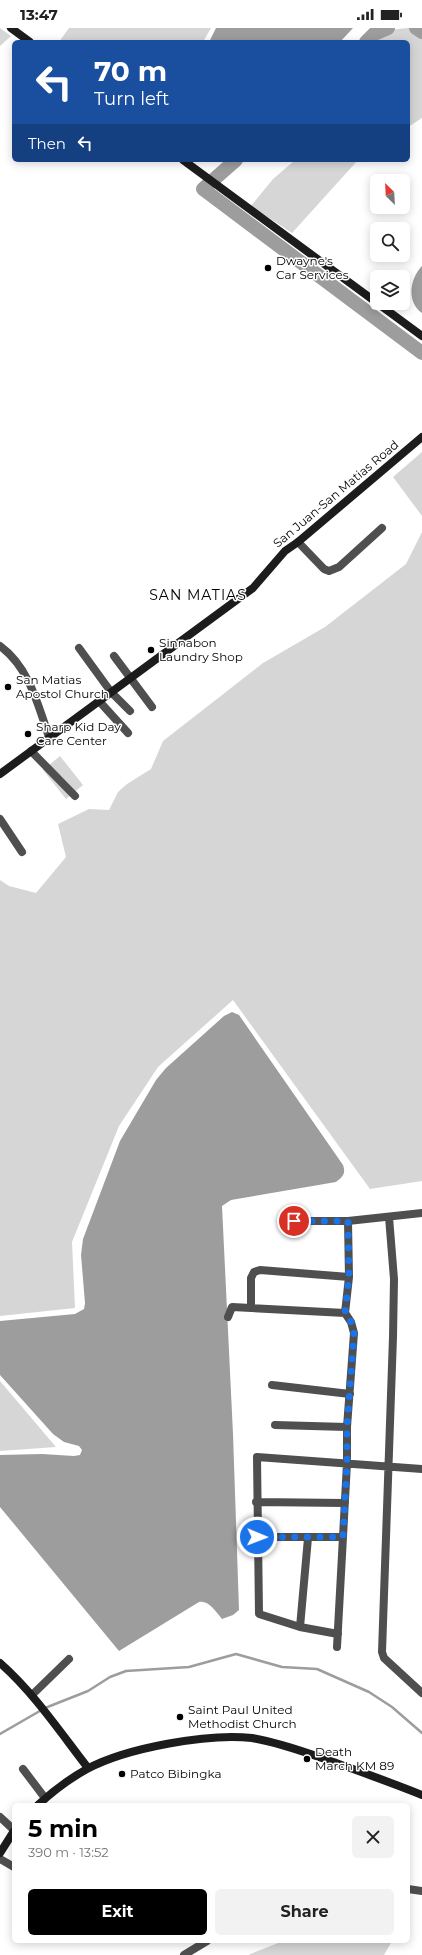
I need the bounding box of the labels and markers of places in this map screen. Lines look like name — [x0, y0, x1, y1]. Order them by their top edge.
place label: Dwayne's Car Services — [276, 253, 349, 282]
marker: Dwayne's Car Services — [263, 263, 273, 273]
place label: Sinnabon Laundry Shop — [159, 635, 243, 664]
marker: Sinnabon Laundry Shop — [146, 645, 156, 655]
place label: San Matias Apostol Church — [16, 672, 109, 701]
marker: San Matias Apostol Church — [3, 682, 13, 692]
place label: Sharp Kid Day Care Center — [36, 719, 121, 748]
marker: Sharp Kid Day Care Center — [23, 729, 33, 739]
pin — [277, 1204, 311, 1238]
place label: Saint Paul United Methodist Church — [188, 1702, 297, 1731]
marker: Saint Paul United Methodist Church — [175, 1712, 185, 1722]
place label: Death March KM 89 — [315, 1744, 394, 1773]
marker: Death March KM 89 — [302, 1754, 312, 1764]
place label: Patco Bibingka — [130, 1766, 222, 1781]
marker: Patco Bibingka — [117, 1769, 127, 1779]

